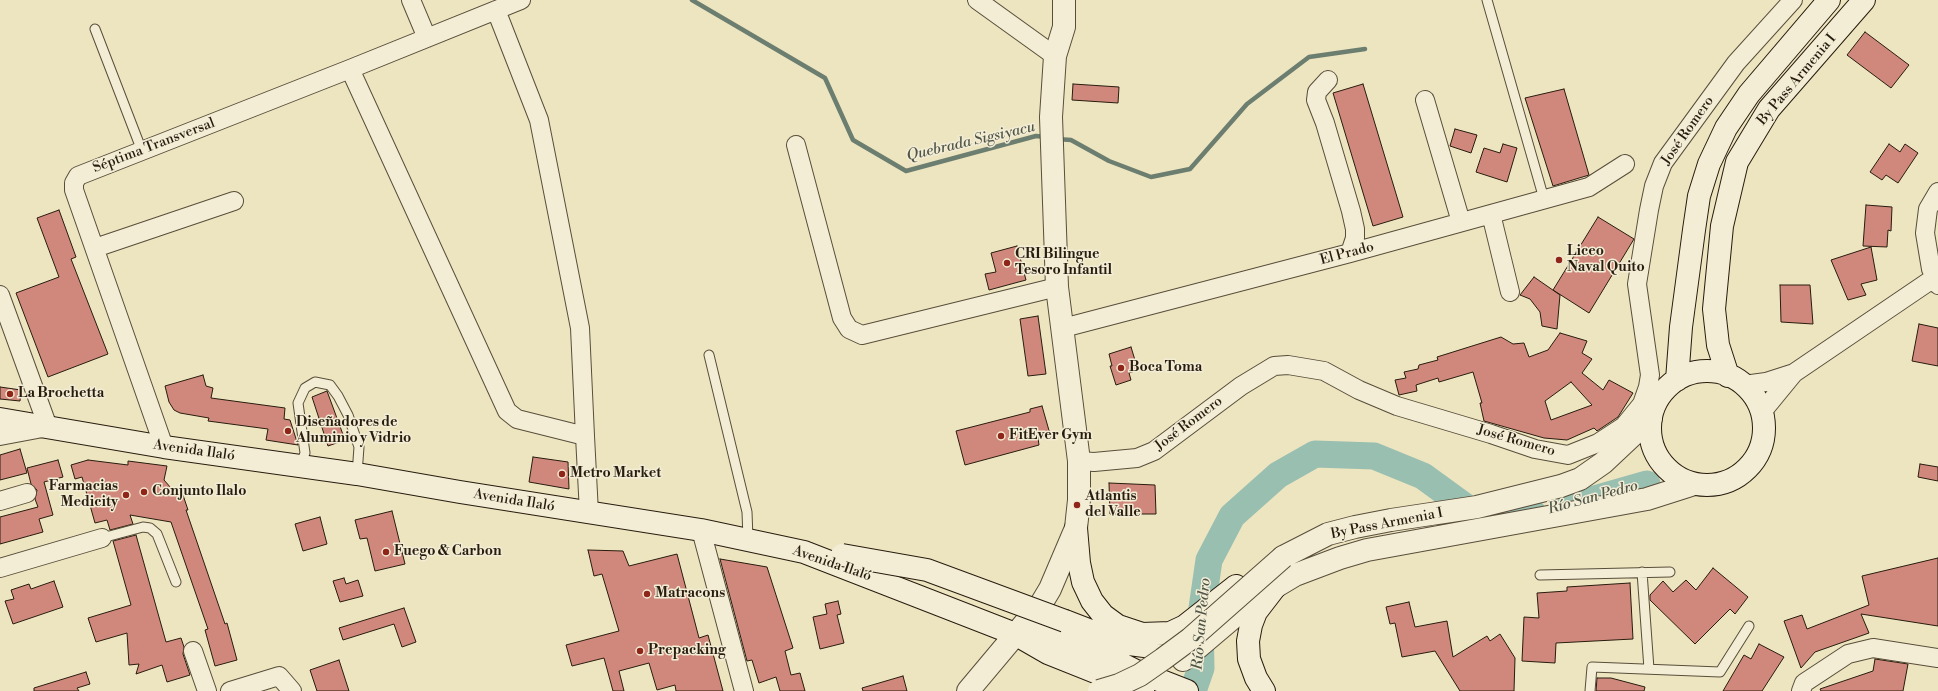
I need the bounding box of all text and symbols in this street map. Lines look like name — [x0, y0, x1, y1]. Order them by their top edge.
street label: By Pass Armenia I — [1754, 31, 1840, 129]
street label: José Romero — [1658, 93, 1718, 169]
street label: Séptima Transversal — [91, 115, 217, 177]
water label: Quebrada Sigsiyacu — [905, 118, 1037, 166]
street label: El Prado — [1318, 239, 1376, 269]
place label: Liceo Naval Quito — [1567, 244, 1645, 276]
place label: CRI Bilingue Tesoro Infantil — [1015, 247, 1112, 280]
marker: Liceo Naval Quito — [1554, 255, 1564, 265]
marker: CRI Bilingue Tesoro Infantil — [1002, 258, 1012, 268]
place label: Boca Toma — [1129, 360, 1202, 376]
marker: Boca Toma — [1116, 363, 1126, 373]
place label: La Brochetta — [18, 386, 104, 402]
marker: La Brochetta — [5, 389, 15, 399]
street label: José Romero — [1152, 393, 1226, 455]
place label: Diseñadores de Aluminio y Vidrio — [296, 415, 411, 448]
street label: José Romero — [1475, 422, 1557, 460]
marker: Diseñadores de Aluminio y Vidrio — [283, 426, 293, 436]
place label: FitEver Gym — [1009, 428, 1092, 444]
marker: FitEver Gym — [996, 431, 1006, 441]
street label: Avenida Ilaló — [152, 437, 236, 465]
place label: Metro Market — [570, 466, 661, 482]
marker: Metro Market — [557, 469, 567, 479]
water label: Río San Pedro — [1546, 477, 1640, 519]
place label: Farmacias Medicity — [49, 479, 118, 512]
place label: Conjunto Ilalo — [152, 484, 246, 500]
street label: Avenida Ilaló — [472, 486, 556, 516]
marker: Conjunto Ilalo — [139, 487, 149, 497]
place label: Atlantis del Valle — [1085, 489, 1141, 522]
marker: Farmacias Medicity — [121, 490, 131, 500]
marker: Atlantis del Valle — [1072, 500, 1082, 510]
street label: By Pass Armenia I — [1330, 505, 1444, 543]
street label: Avenida Ilaló — [790, 543, 874, 585]
place label: Fuego & Carbon — [394, 544, 502, 560]
marker: Fuego & Carbon — [381, 547, 391, 557]
water label: Río San Pedro — [1189, 577, 1215, 671]
place label: Matracons — [655, 586, 725, 602]
marker: Matracons — [642, 589, 652, 599]
place label: Prepacking — [648, 643, 726, 659]
marker: Prepacking — [635, 646, 645, 656]

